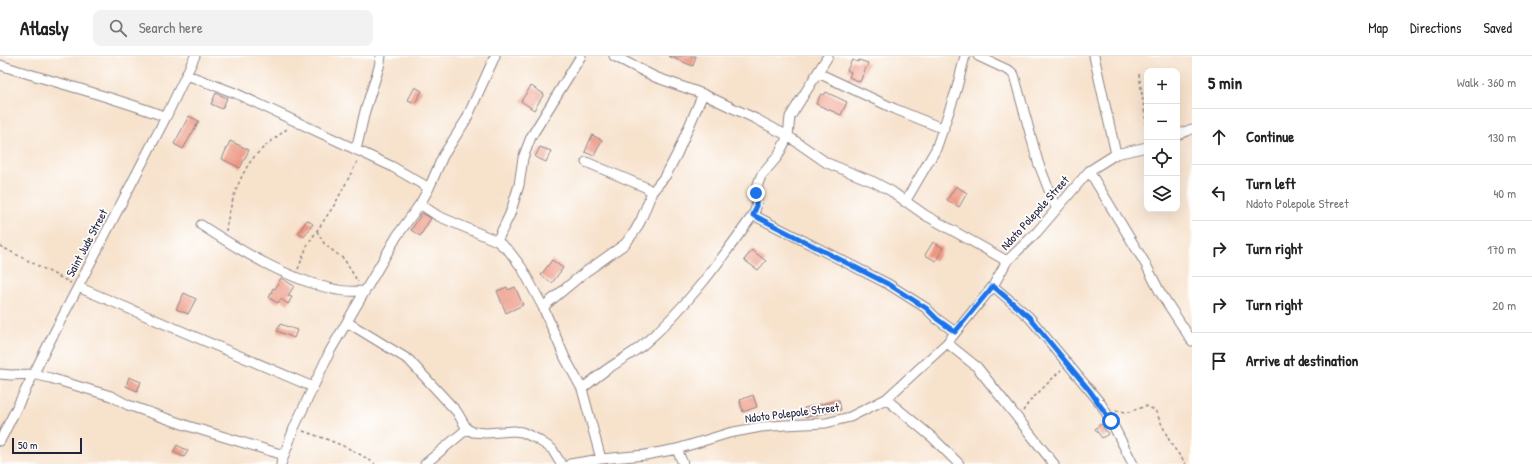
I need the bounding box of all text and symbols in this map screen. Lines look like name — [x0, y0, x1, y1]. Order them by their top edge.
search box — [93, 10, 373, 46]
text: Atlasly — [20, 15, 69, 41]
icon: search — [107, 17, 129, 39]
text: Search here — [139, 17, 203, 38]
text: Map — [1368, 18, 1388, 37]
text: Directions — [1410, 18, 1461, 37]
text: Saved — [1483, 18, 1512, 37]
map controls — [1144, 68, 1180, 212]
button: + — [1144, 68, 1180, 104]
text: 5 min — [1208, 71, 1242, 94]
text: Walk · 360 m — [1457, 73, 1516, 91]
button: − — [1144, 104, 1180, 140]
icon: ahead — [1208, 126, 1230, 148]
text: Continue — [1246, 126, 1294, 147]
text: 130 m — [1488, 128, 1516, 146]
button: locate — [1144, 140, 1180, 176]
street label: Ndoto Polepole Street — [997, 171, 1073, 254]
text: Turn left — [1246, 173, 1296, 194]
button: layers — [1144, 176, 1180, 212]
icon: left — [1208, 182, 1230, 204]
route end — [747, 184, 765, 202]
text: 40 m — [1493, 184, 1516, 202]
text: Ndoto Polepole Street — [1246, 194, 1349, 212]
street label: Saint Jude Street — [62, 205, 112, 280]
icon: right — [1208, 238, 1230, 260]
text: Turn right — [1246, 238, 1302, 259]
text: 170 m — [1487, 240, 1516, 258]
icon: right — [1208, 294, 1230, 316]
text: Turn right — [1246, 294, 1302, 315]
text: 20 m — [1492, 296, 1516, 314]
icon: arrive — [1208, 350, 1230, 372]
text: Arrive at destination — [1246, 350, 1358, 371]
street label: Ndoto Polepole Street — [744, 398, 841, 427]
route start — [1102, 412, 1120, 430]
scale bar — [12, 436, 82, 455]
text: 50 m — [18, 438, 38, 452]

